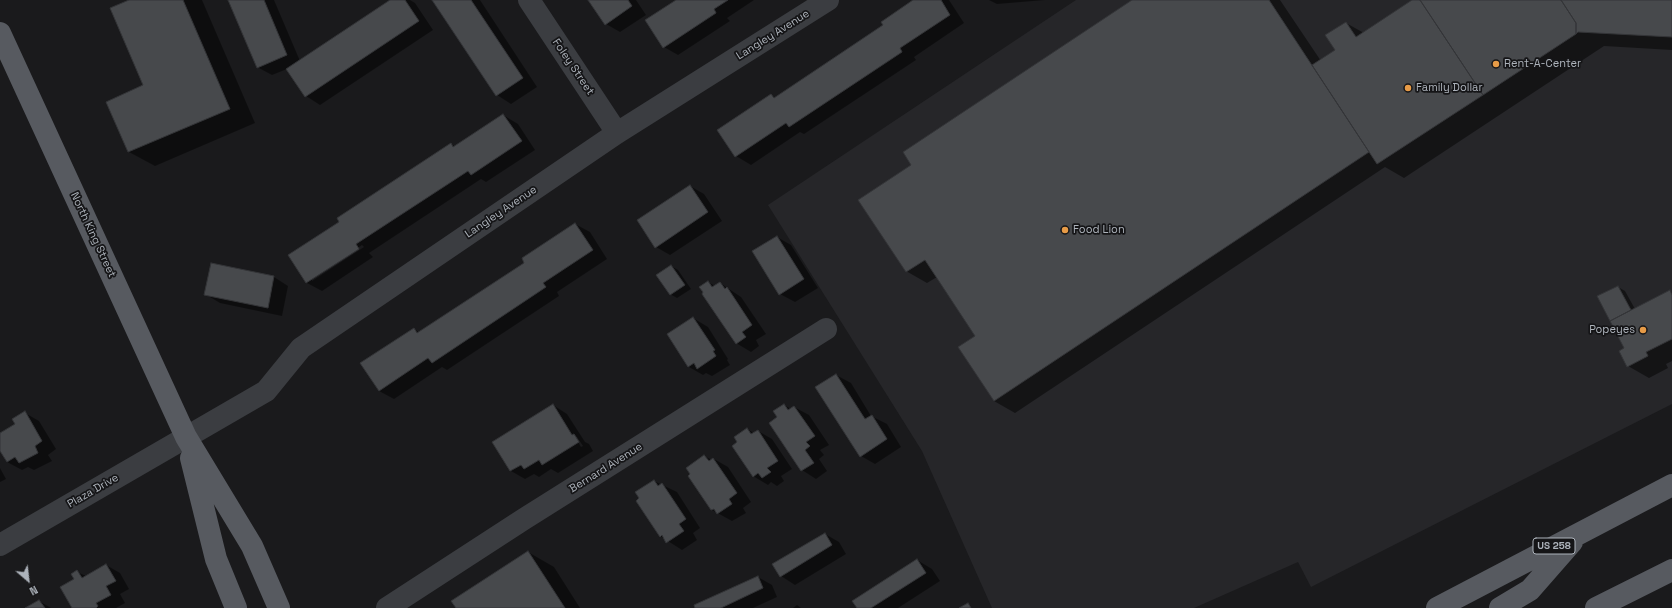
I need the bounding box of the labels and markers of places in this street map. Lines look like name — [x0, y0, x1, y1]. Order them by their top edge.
place label: Rent-A-Center — [1504, 57, 1581, 71]
marker: Rent-A-Center — [1491, 59, 1501, 69]
place label: Family Dollar — [1416, 81, 1483, 95]
marker: Family Dollar — [1403, 83, 1413, 93]
place label: Food Lion — [1073, 223, 1125, 237]
marker: Food Lion — [1060, 225, 1070, 235]
place label: Popeyes — [1589, 323, 1635, 337]
marker: Popeyes — [1638, 325, 1648, 335]

